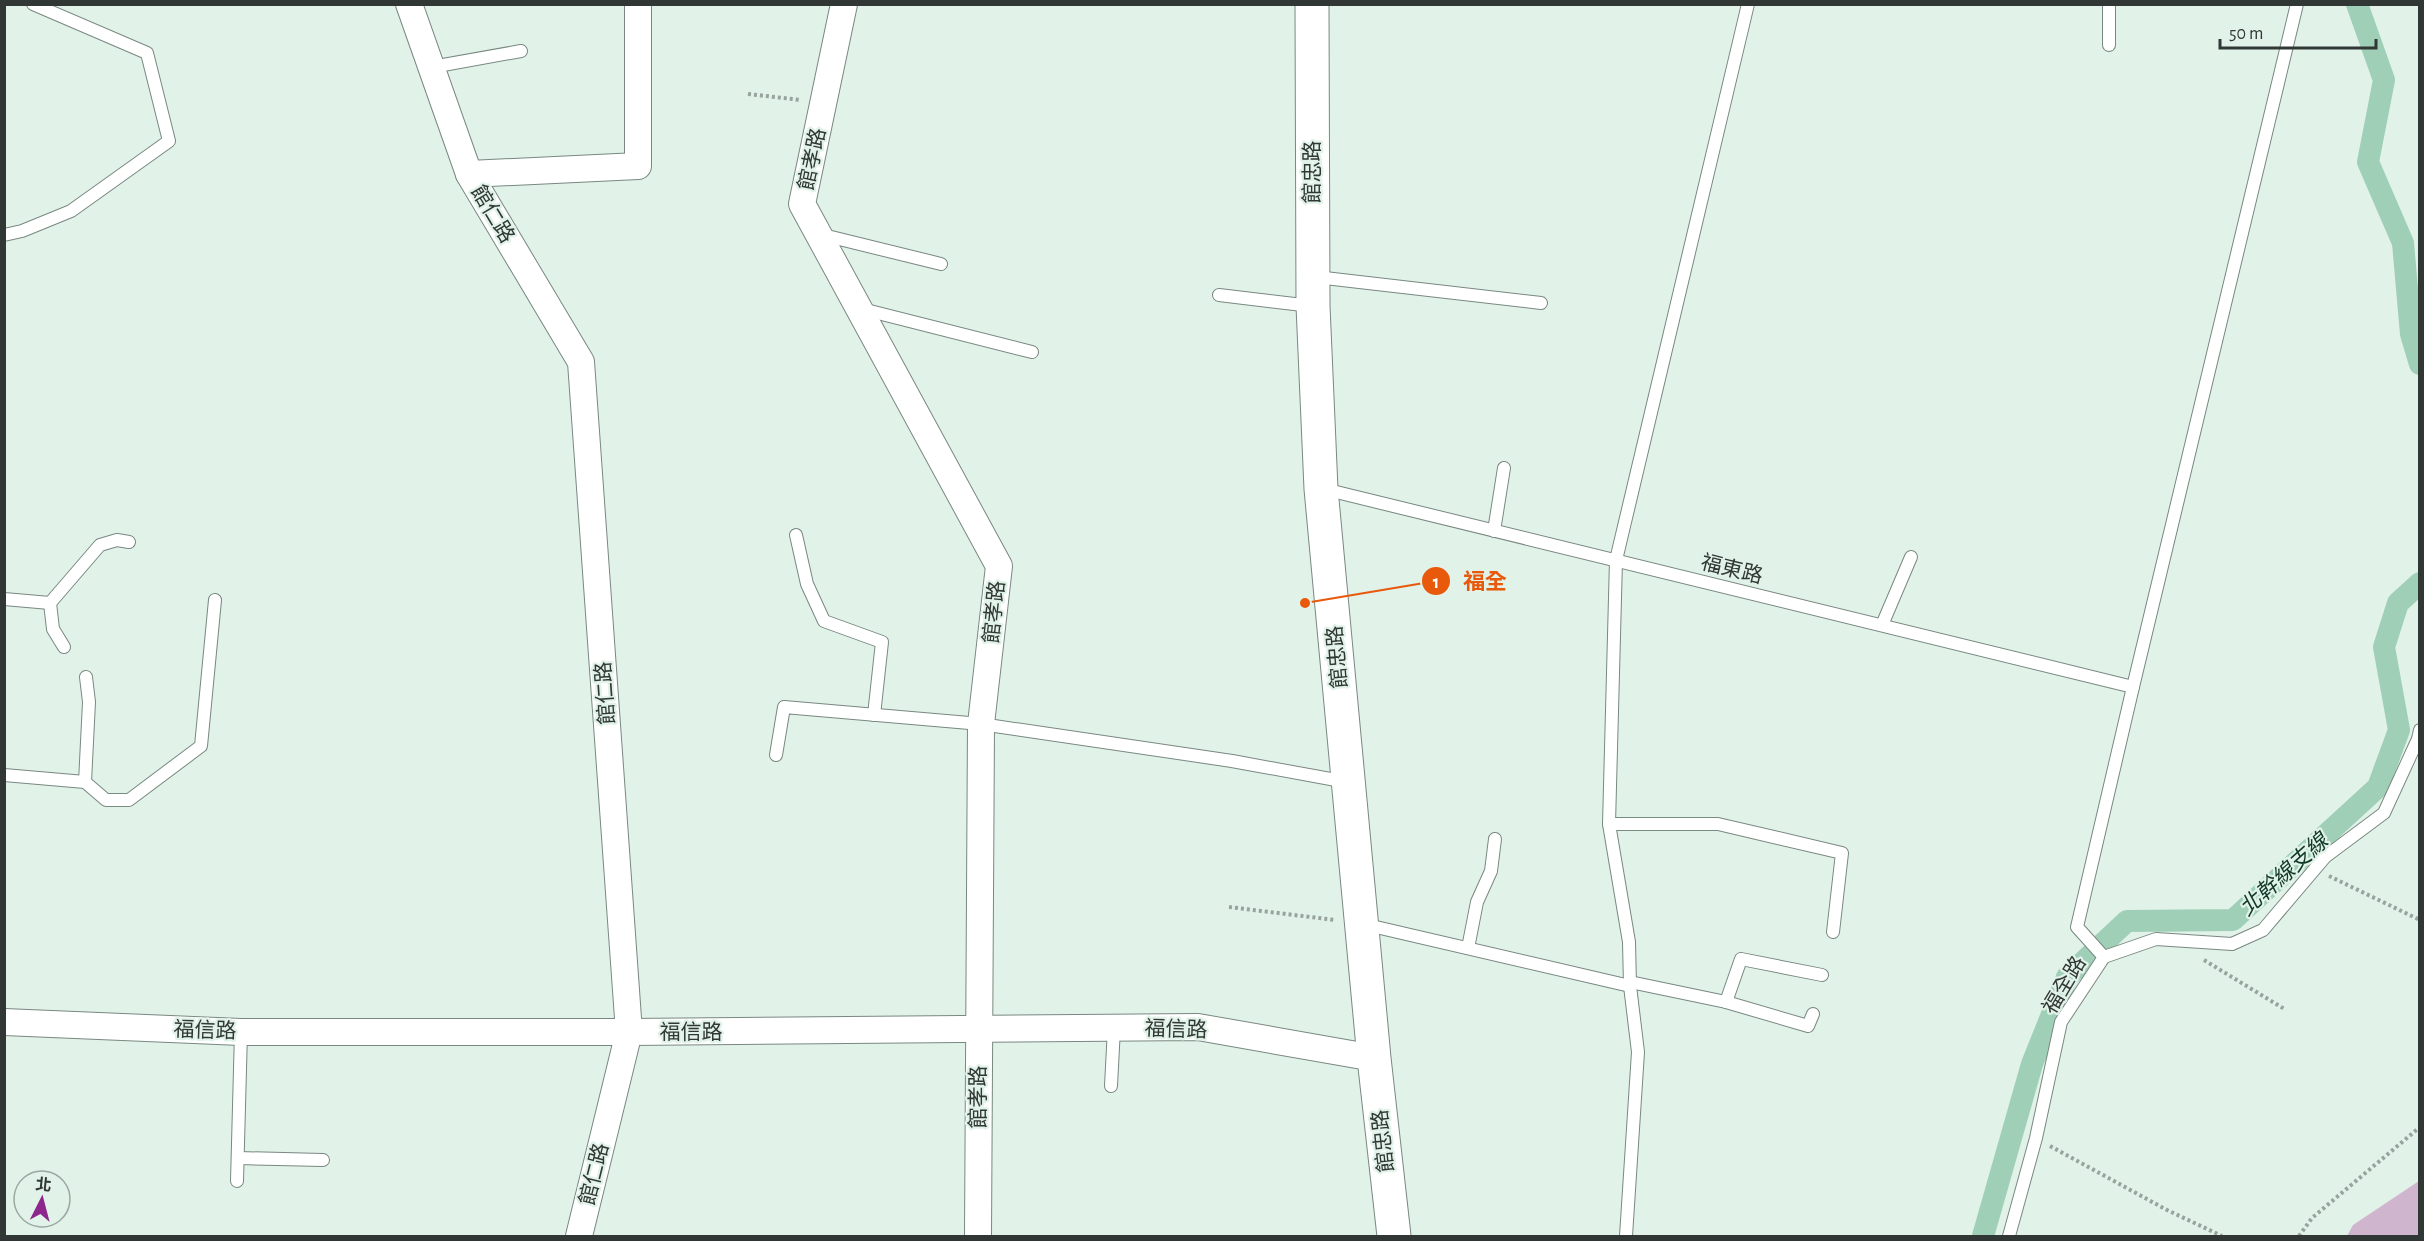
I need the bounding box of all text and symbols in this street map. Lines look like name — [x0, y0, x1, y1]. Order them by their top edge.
scale bar — [2220, 12, 2376, 50]
text: 50 m — [2229, 25, 2263, 43]
street label: 館孝路 — [794, 126, 829, 192]
street label: 館忠路 — [1300, 141, 1323, 204]
street label: 館仁路 — [467, 181, 520, 247]
street label: 福東路 — [1699, 551, 1765, 587]
callout: 福全 — [1421, 561, 1519, 601]
text: 福全 — [1463, 570, 1507, 593]
text: 1 — [1433, 574, 1439, 592]
street label: 館孝路 — [979, 579, 1008, 644]
street label: 館忠路 — [1322, 625, 1351, 689]
street label: 館仁路 — [591, 661, 618, 725]
water label: 北幹線支線 — [2235, 827, 2334, 920]
street label: 福全路 — [2038, 952, 2090, 1018]
street label: 福信路 — [1144, 1017, 1208, 1041]
street label: 福信路 — [173, 1018, 237, 1042]
street label: 福信路 — [660, 1021, 723, 1043]
street label: 館孝路 — [966, 1066, 989, 1129]
street label: 館忠路 — [1368, 1109, 1397, 1174]
street label: 館仁路 — [575, 1141, 612, 1207]
north arrow — [12, 1169, 72, 1229]
text: 北 — [35, 1175, 52, 1194]

